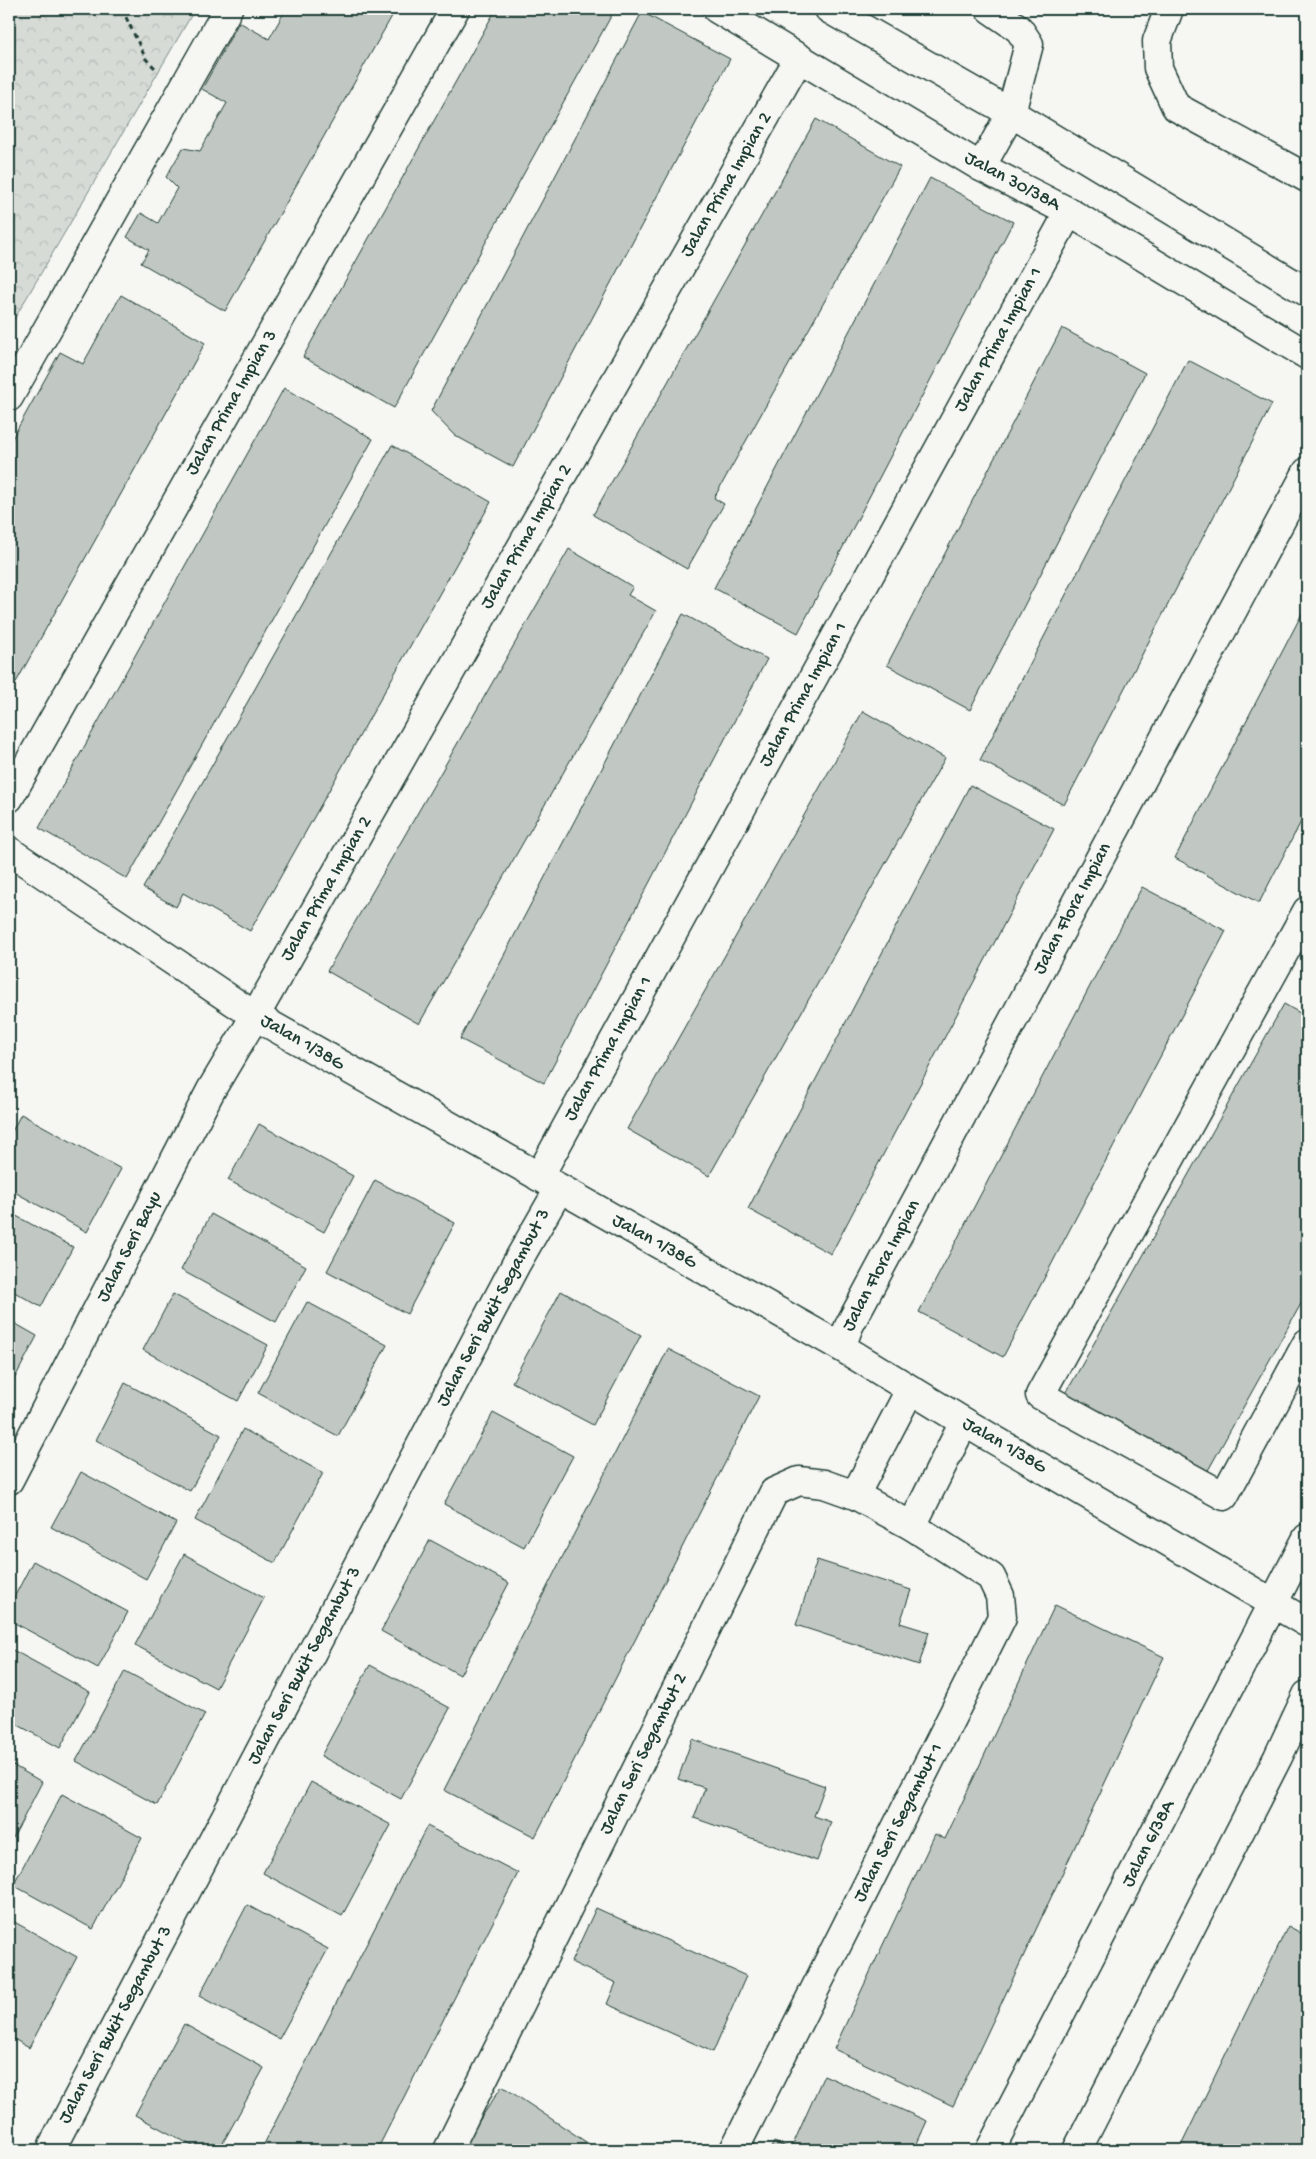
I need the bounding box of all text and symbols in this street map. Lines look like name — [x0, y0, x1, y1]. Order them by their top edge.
street label: Jalan Prima Impian 2 — [676, 108, 778, 262]
street label: Jalan 30/38A — [960, 147, 1066, 218]
street label: Jalan Prima Impian 1 — [950, 264, 1048, 416]
street label: Jalan Prima Impian 3 — [181, 326, 283, 480]
street label: Jalan Prima Impian 2 — [476, 460, 578, 614]
street label: Jalan Prima Impian 1 — [755, 619, 853, 771]
street label: Jalan Prima Impian 2 — [276, 812, 378, 966]
street label: Jalan Flora Impian — [1029, 839, 1117, 979]
street label: Jalan Prima Impian 1 — [560, 973, 658, 1125]
street label: Jalan 1/38G — [256, 1010, 349, 1077]
street label: Jalan Seri Bayu — [92, 1188, 168, 1306]
street label: Jalan Flora Impian — [838, 1196, 926, 1336]
street label: Jalan Seri Bukit Segambut 3 — [432, 1205, 556, 1411]
street label: Jalan 1/38G — [608, 1209, 701, 1275]
street label: Jalan 1/38G — [958, 1413, 1051, 1480]
street label: Jalan Seri Bukit Segambut 3 — [243, 1563, 367, 1769]
street label: Jalan Seri Segambut 2 — [595, 1669, 693, 1839]
street label: Jalan Seri Segambut 1 — [849, 1740, 949, 1906]
street label: Jalan 6/38A — [1117, 1795, 1182, 1891]
street label: Jalan Seri Bukit Segambut 3 — [54, 1922, 178, 2128]

